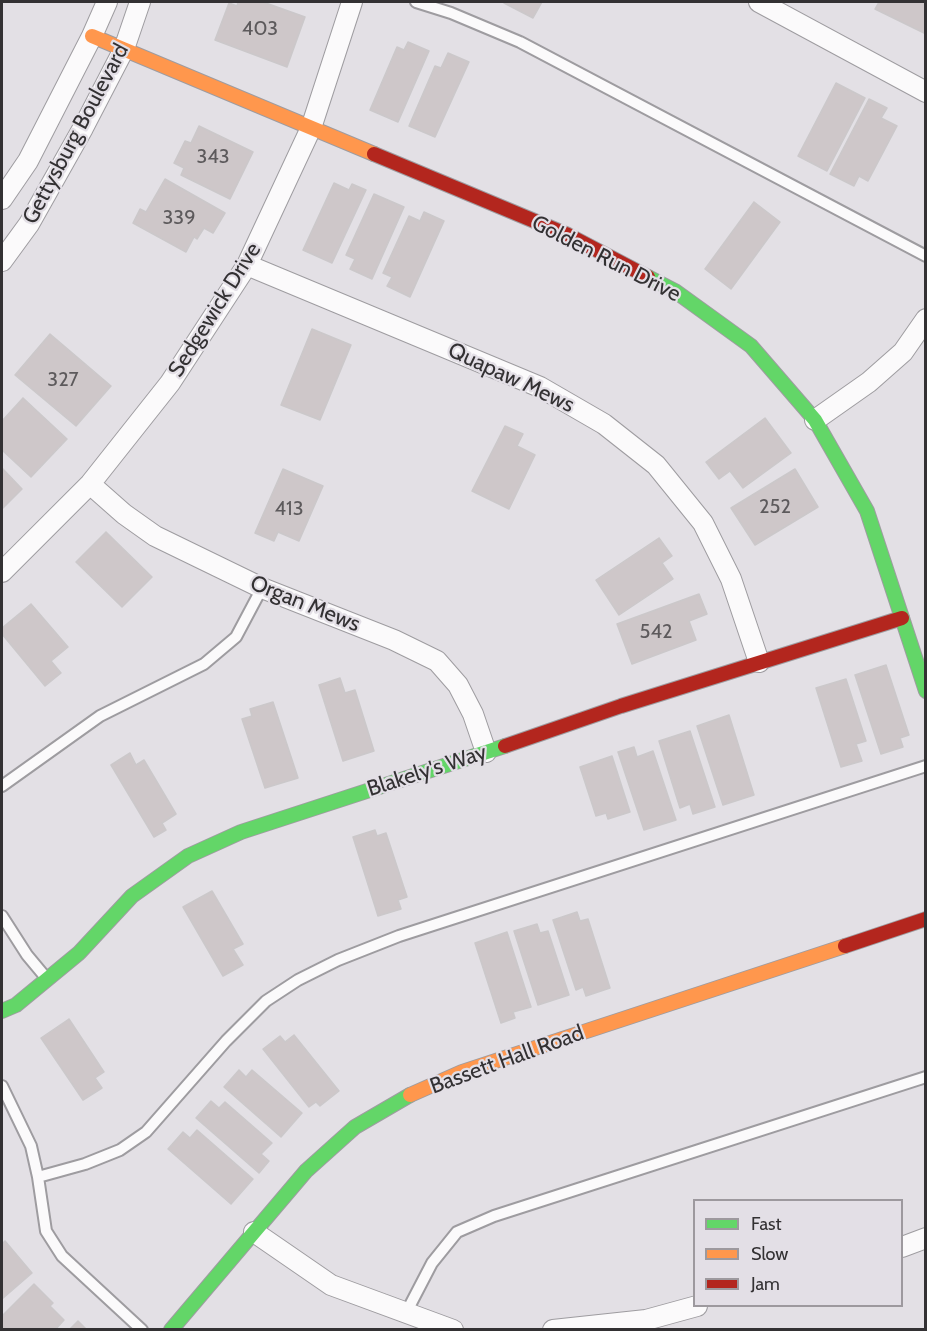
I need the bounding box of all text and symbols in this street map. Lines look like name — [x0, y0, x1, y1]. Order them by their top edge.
house number: 403 — [242, 17, 278, 41]
street label: Gettysburg Boulevard — [17, 39, 135, 229]
house number: 343 — [196, 145, 230, 169]
house number: 339 — [163, 206, 195, 230]
street label: Golden Run Drive — [527, 210, 685, 308]
street label: Sedgewick Drive — [163, 238, 267, 382]
street label: Quapaw Mews — [444, 337, 578, 419]
house number: 327 — [47, 368, 79, 392]
house number: 252 — [759, 495, 791, 519]
house number: 413 — [275, 497, 303, 521]
street label: Organ Mews — [246, 570, 364, 638]
house number: 542 — [640, 620, 672, 644]
street label: Blakely's Way — [364, 739, 490, 803]
street label: Bassett Hall Road — [426, 1020, 588, 1100]
legend — [693, 1199, 903, 1307]
text: Fast — [751, 1213, 782, 1235]
text: Slow — [751, 1243, 788, 1265]
text: Jam — [751, 1273, 780, 1295]

